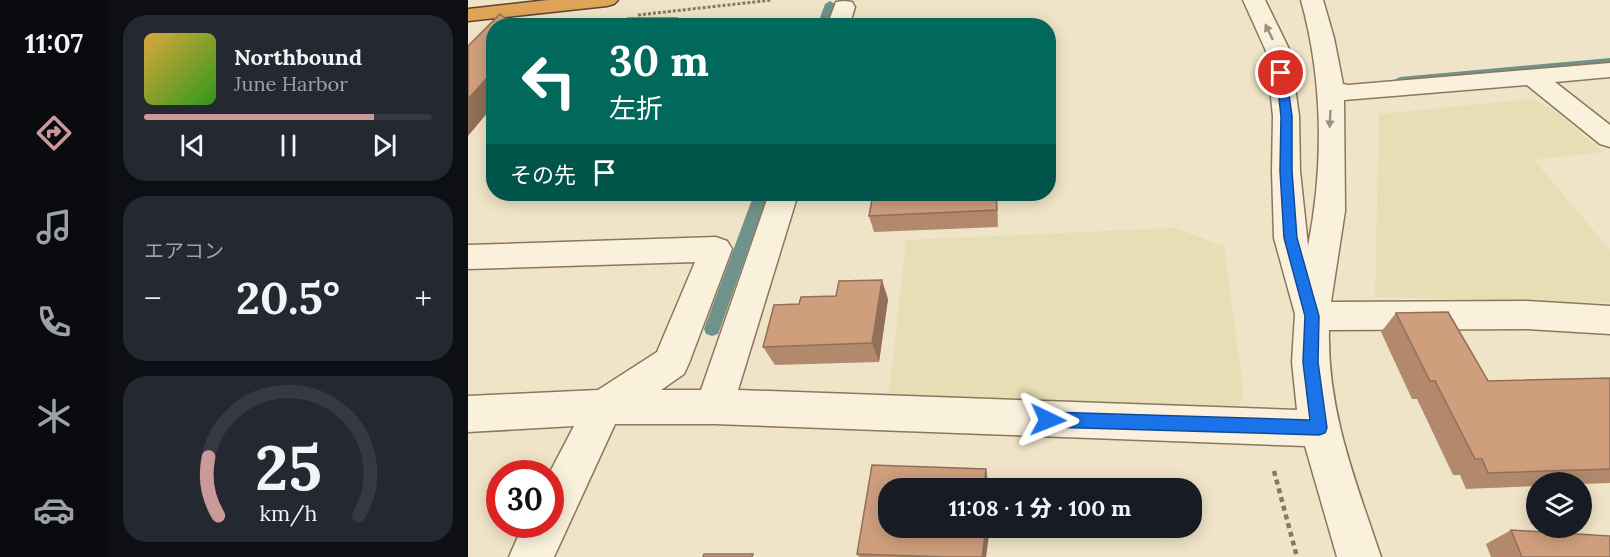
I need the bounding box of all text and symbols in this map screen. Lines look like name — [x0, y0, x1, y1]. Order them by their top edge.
one-way arrow — [1265, 24, 1274, 41]
text: 11:07 — [25, 26, 83, 60]
text: 30 m — [609, 34, 709, 88]
icon: left — [510, 42, 588, 120]
text: Northbound — [234, 43, 362, 71]
pin — [1255, 47, 1306, 98]
icon: arrive — [1264, 56, 1297, 89]
text: June Harbor — [234, 71, 348, 96]
text: 左折 — [609, 91, 663, 125]
one-way arrow — [1325, 110, 1334, 129]
icon: directions — [33, 112, 75, 154]
icon: previous — [176, 129, 209, 162]
icon: pause — [272, 129, 305, 162]
icon: next — [368, 129, 401, 162]
icon: arrive — [588, 156, 621, 189]
text: その先 — [510, 161, 576, 189]
icon: music — [33, 206, 75, 248]
text: エアコン — [144, 238, 224, 263]
text: 20.5° — [236, 269, 340, 326]
text: − — [144, 277, 162, 319]
text: + — [414, 277, 432, 319]
icon: phone — [33, 301, 75, 343]
position arrow — [1016, 388, 1080, 452]
icon: climate — [33, 395, 75, 437]
text: 25 — [255, 427, 321, 507]
speed limit sign: 30 — [486, 460, 564, 538]
map controls — [1526, 472, 1592, 538]
button: layers — [1526, 472, 1592, 538]
icon: car — [33, 489, 75, 531]
text: 11:08 · 1 分 · 100 m — [949, 494, 1131, 522]
text: km/h — [259, 500, 317, 528]

